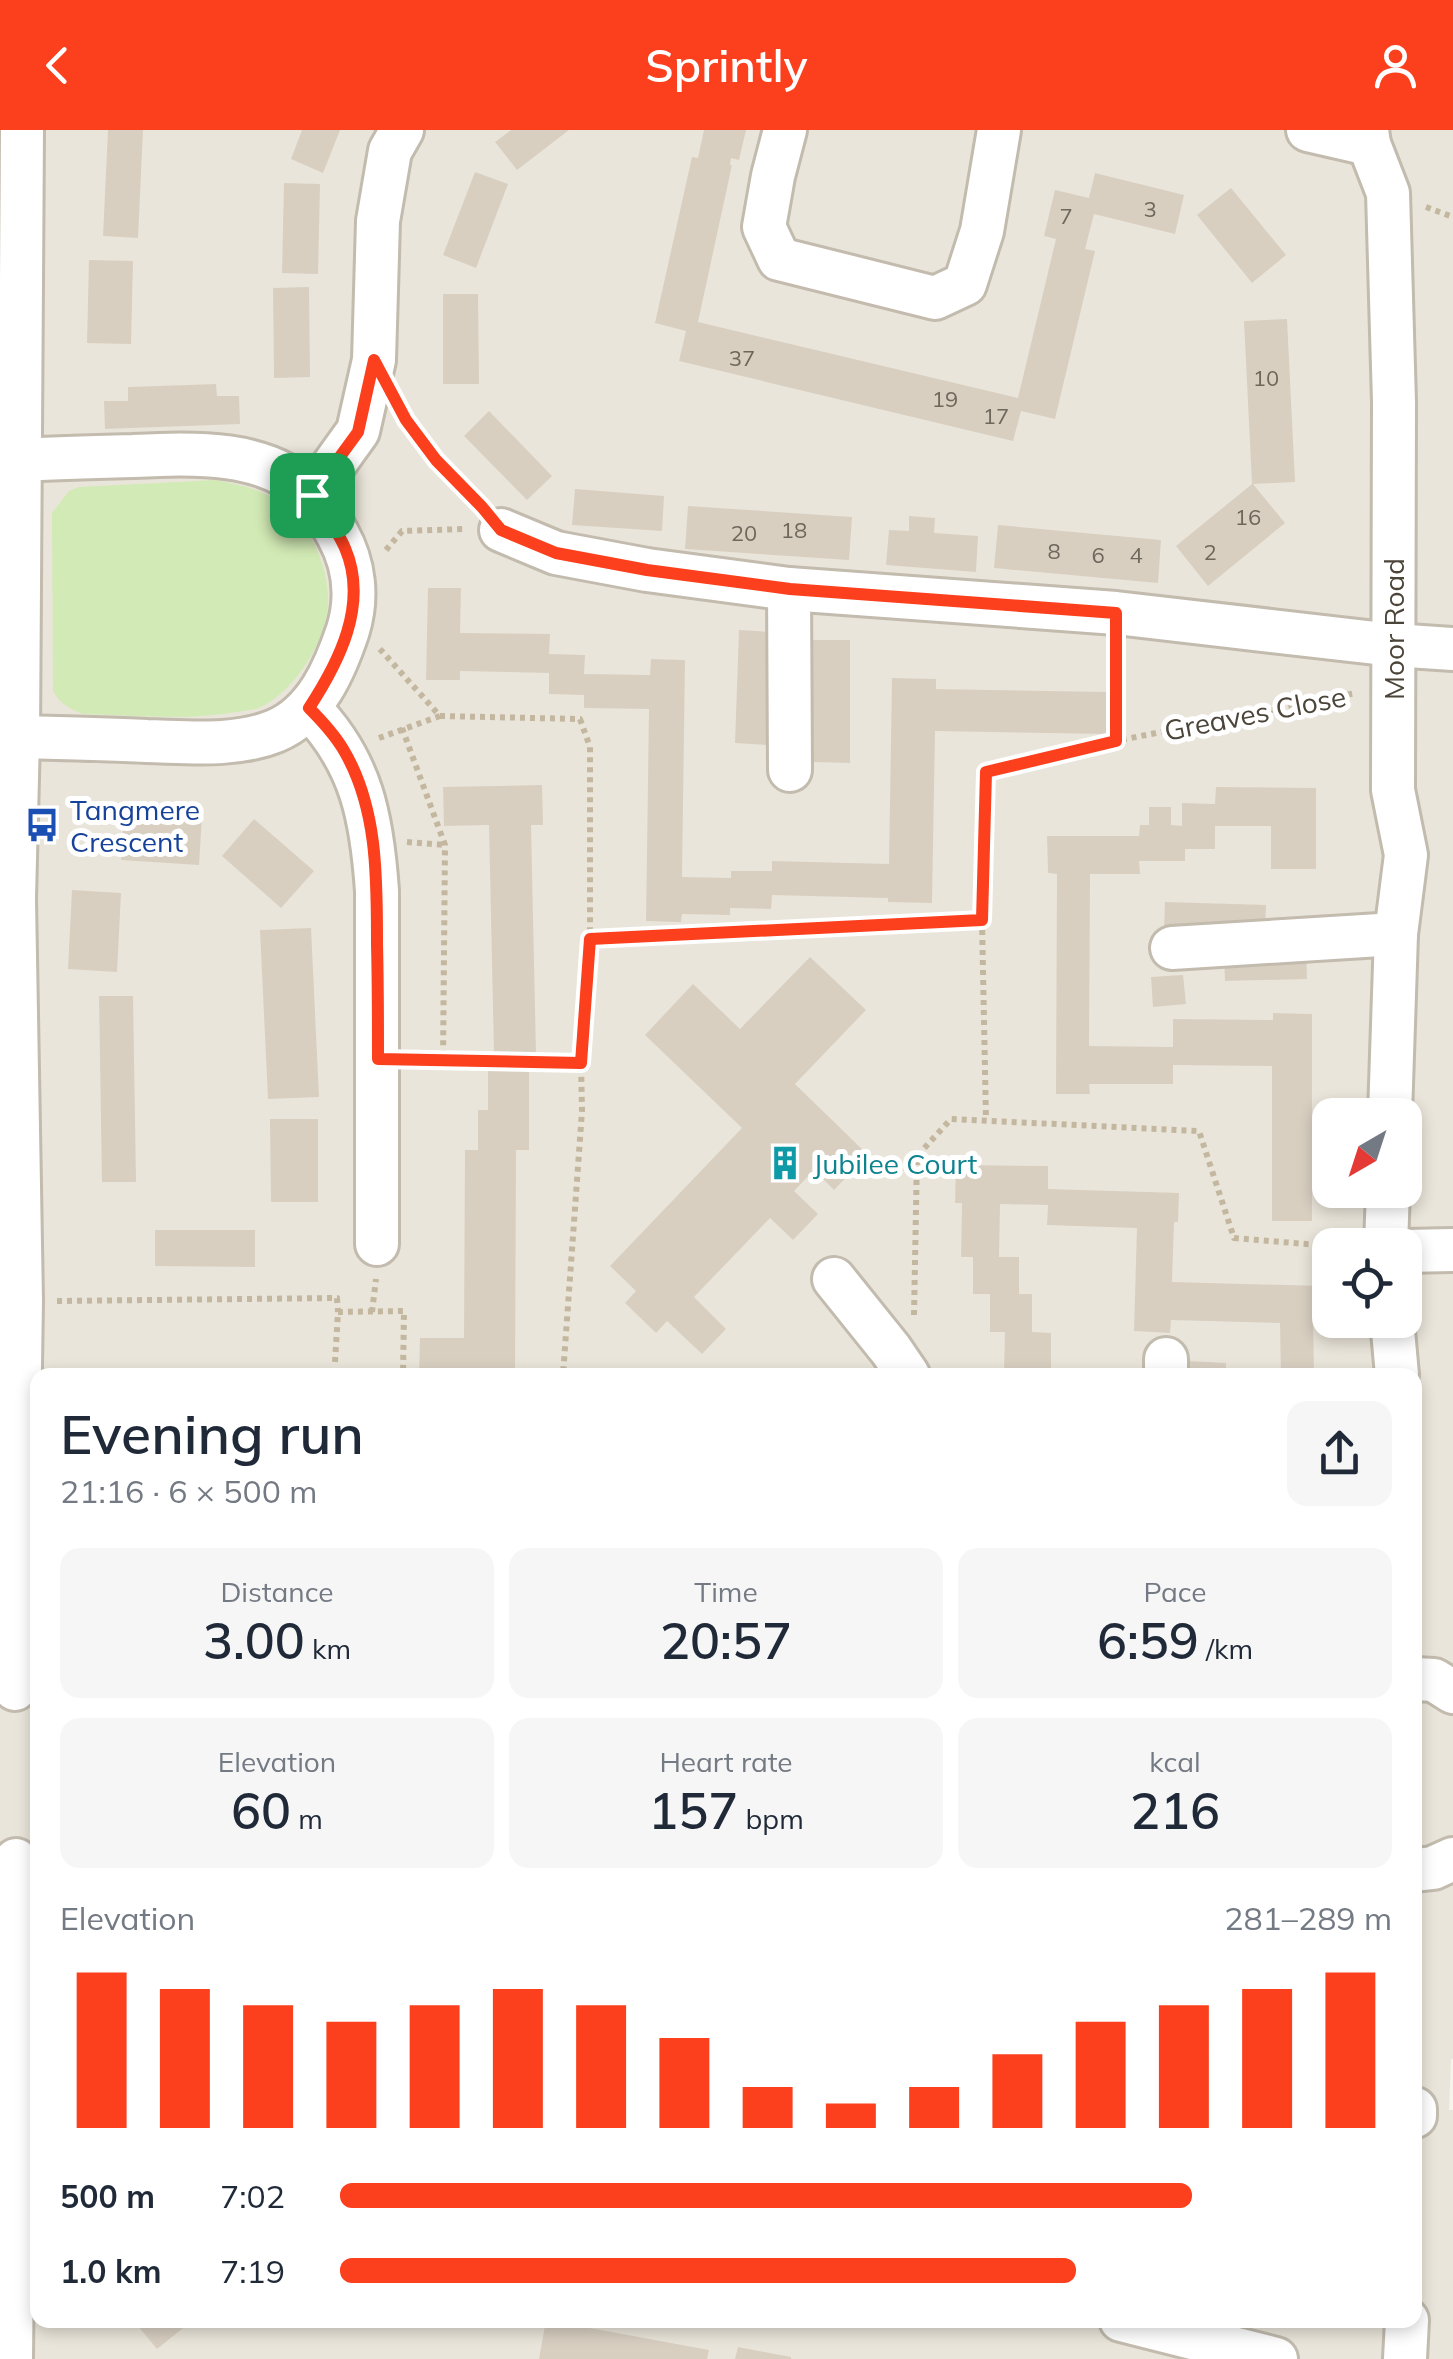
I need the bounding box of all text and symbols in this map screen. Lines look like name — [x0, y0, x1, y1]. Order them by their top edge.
text: Sprintly — [645, 37, 808, 93]
icon: back — [30, 38, 85, 93]
icon: person — [1368, 38, 1423, 93]
house number: 3 — [1143, 195, 1157, 223]
house number: 7 — [1059, 202, 1073, 230]
house number: 37 — [729, 344, 755, 372]
house number: 10 — [1253, 364, 1279, 392]
house number: 19 — [932, 385, 958, 413]
house number: 17 — [983, 402, 1009, 430]
pin — [270, 453, 355, 538]
icon: arrive — [285, 468, 340, 523]
house number: 16 — [1235, 503, 1261, 531]
house number: 18 — [781, 516, 807, 544]
house number: 20 — [731, 519, 757, 547]
house number: 8 — [1047, 537, 1061, 565]
house number: 2 — [1203, 538, 1217, 566]
house number: 6 — [1091, 541, 1105, 569]
house number: 4 — [1129, 541, 1143, 569]
street label: Moor Road — [1376, 558, 1411, 700]
street label: Greaves Close — [1161, 678, 1349, 748]
place label: Tangmere Crescent — [70, 792, 200, 859]
bus stop icon: Tangmere Crescent — [23, 806, 61, 844]
north arrow — [1312, 1098, 1422, 1208]
map controls — [1312, 1098, 1422, 1338]
building icon: Jubilee Court — [766, 1144, 804, 1182]
place label: Jubilee Court — [813, 1146, 977, 1181]
button: locate — [1312, 1228, 1422, 1338]
text: Evening run — [60, 1399, 364, 1468]
button: share — [1287, 1401, 1392, 1506]
text: 21:16 · 6 × 500 m — [60, 1471, 317, 1511]
text: Distance — [220, 1574, 334, 1609]
text: Time — [694, 1574, 758, 1609]
text: Pace — [1143, 1574, 1207, 1609]
text: 3.00 — [203, 1609, 305, 1672]
text: 20:57 — [660, 1609, 792, 1672]
text: 6:59 — [1097, 1609, 1199, 1672]
text: km — [305, 1631, 351, 1666]
text: /km — [1199, 1631, 1253, 1666]
text: Elevation — [218, 1744, 336, 1779]
text: Heart rate — [659, 1744, 793, 1779]
text: kcal — [1149, 1744, 1201, 1779]
text: 60 — [231, 1779, 291, 1842]
text: 157 — [648, 1779, 738, 1842]
text: 216 — [1130, 1779, 1220, 1842]
text: m — [291, 1801, 323, 1836]
text: bpm — [738, 1801, 804, 1836]
text: Elevation — [60, 1898, 195, 1938]
text: 281–289 m — [1224, 1898, 1392, 1938]
text: 500 m — [60, 2176, 155, 2216]
text: 7:02 — [220, 2176, 285, 2216]
text: 1.0 km — [60, 2251, 162, 2291]
text: 7:19 — [220, 2251, 285, 2291]

